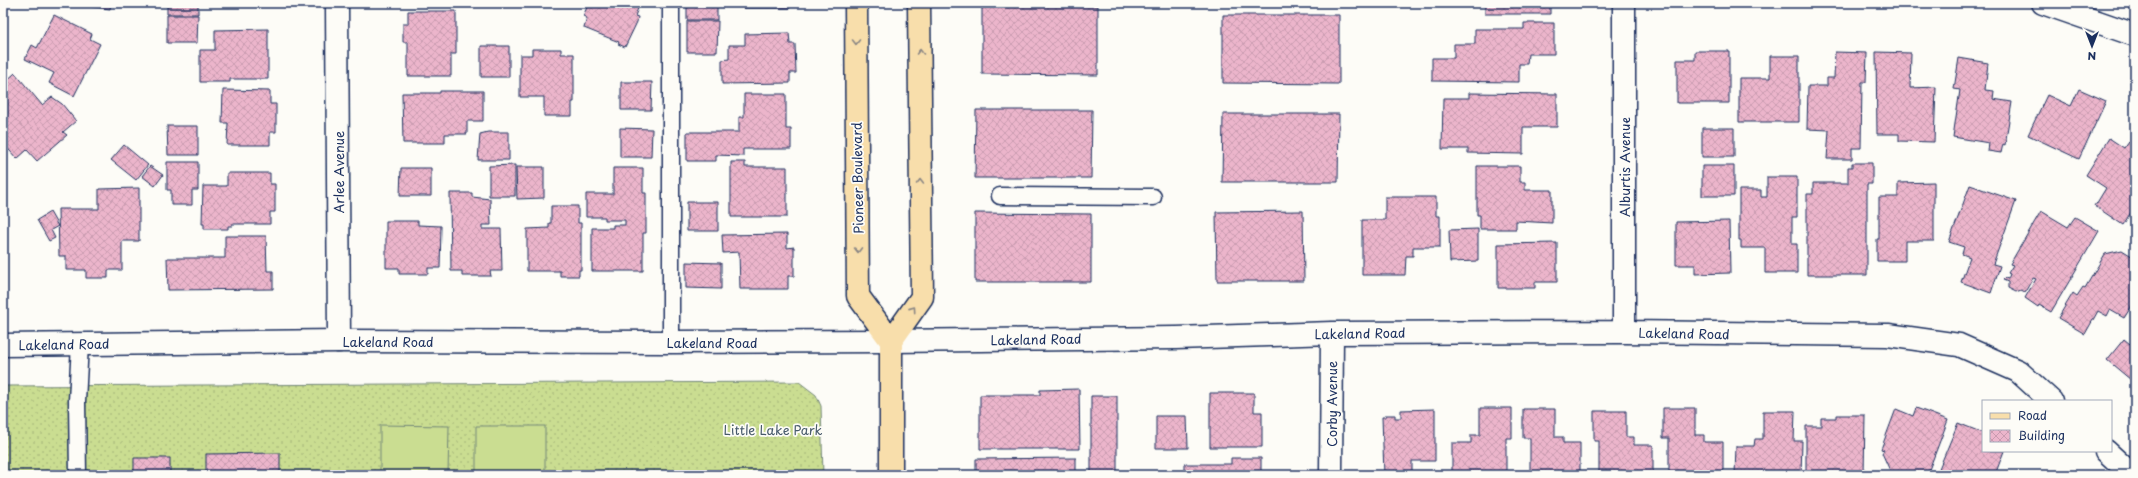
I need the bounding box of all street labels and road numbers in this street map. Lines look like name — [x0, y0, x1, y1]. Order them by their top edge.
street label: Alburtis Avenue — [1615, 117, 1634, 217]
street label: Pioneer Boulevard — [847, 122, 867, 234]
street label: Arlee Avenue — [329, 131, 348, 213]
street label: Lakeland Road — [1314, 323, 1406, 343]
street label: Lakeland Road — [1638, 323, 1730, 343]
street label: Lakeland Road — [990, 329, 1082, 349]
street label: Lakeland Road — [342, 332, 434, 351]
street label: Lakeland Road — [666, 333, 758, 352]
street label: Lakeland Road — [18, 334, 110, 354]
street label: Corby Avenue — [1322, 361, 1341, 447]

